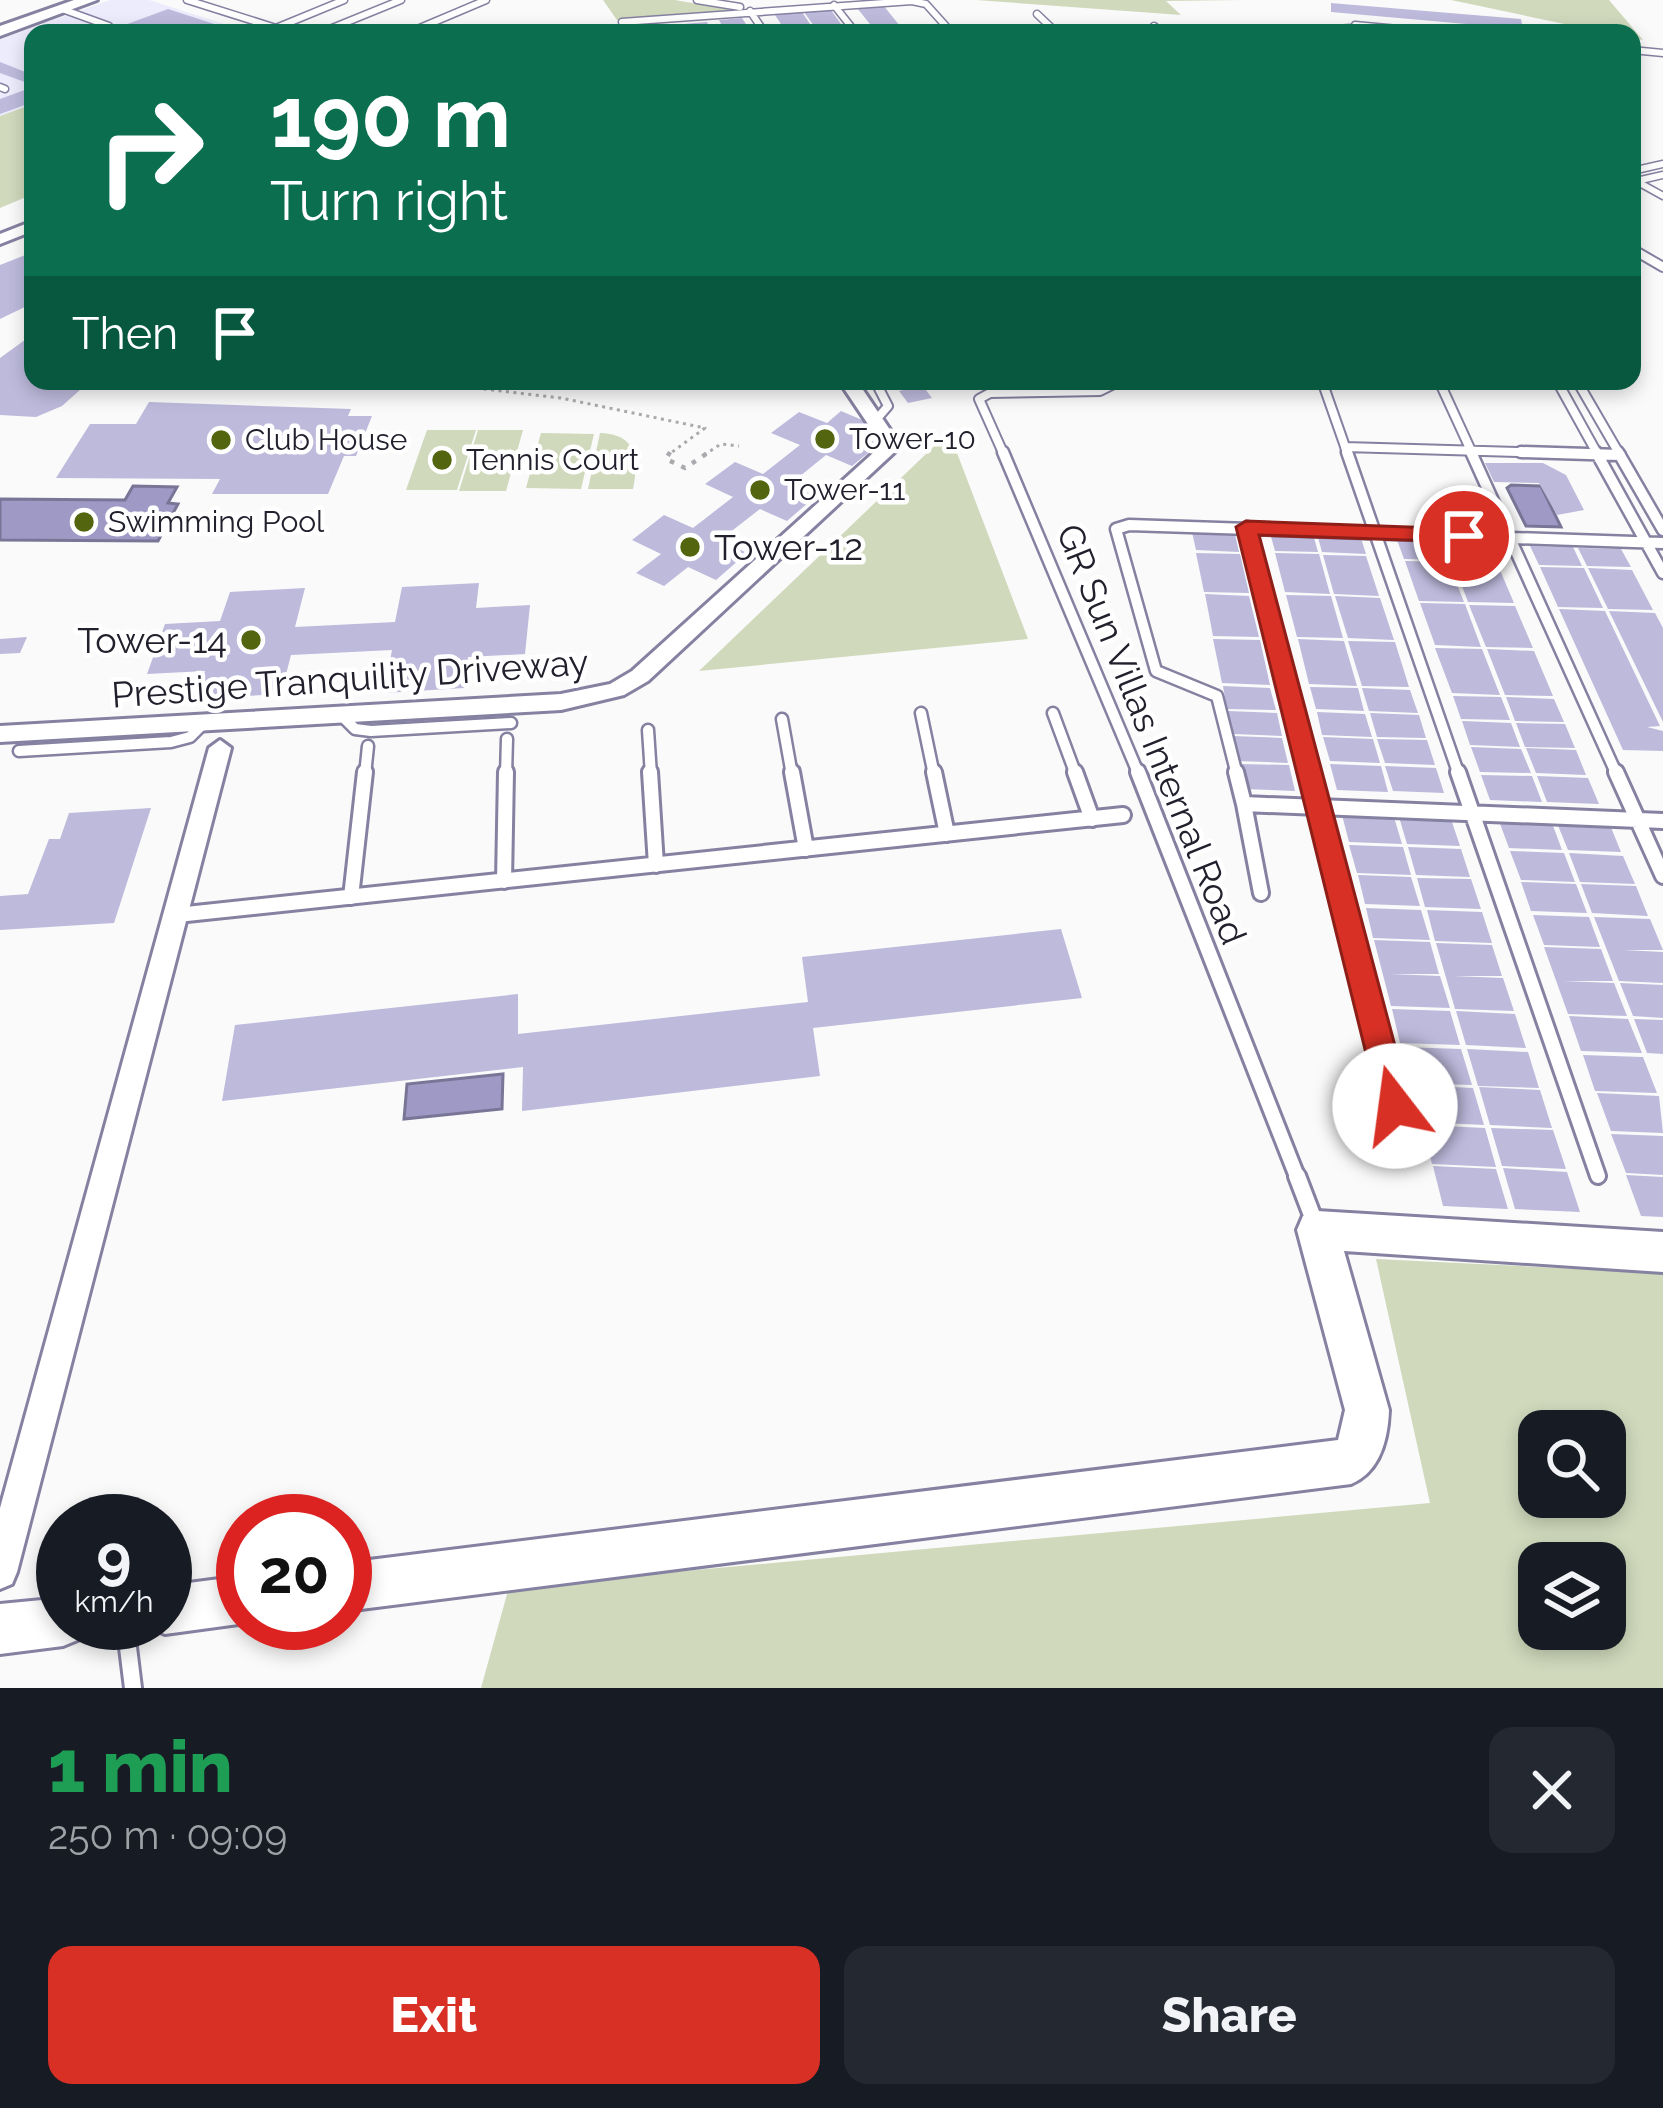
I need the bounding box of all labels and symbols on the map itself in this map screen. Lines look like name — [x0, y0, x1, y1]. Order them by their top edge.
place label: Tower-10 — [849, 421, 976, 456]
place label: Club House — [245, 422, 407, 457]
marker: Tower-10 — [812, 426, 838, 452]
marker: Club House — [208, 427, 234, 453]
place label: Tennis Court — [466, 442, 639, 477]
marker: Tennis Court — [429, 447, 455, 473]
place label: Tower-11 — [784, 472, 905, 507]
marker: Tower-11 — [747, 477, 773, 503]
pin — [1413, 485, 1515, 587]
place label: Swimming Pool — [108, 504, 325, 539]
marker: Swimming Pool — [71, 509, 97, 535]
street label: GR Sun Villas Internal Road — [1048, 518, 1256, 950]
place label: Tower-12 — [714, 526, 863, 568]
marker: Tower-12 — [677, 534, 703, 560]
place label: Tower-14 — [77, 619, 227, 661]
marker: Tower-14 — [238, 627, 264, 653]
street label: Prestige Tranquility Driveway — [110, 640, 590, 716]
position arrow — [1332, 1043, 1458, 1169]
speed limit sign: 20 — [216, 1494, 372, 1650]

